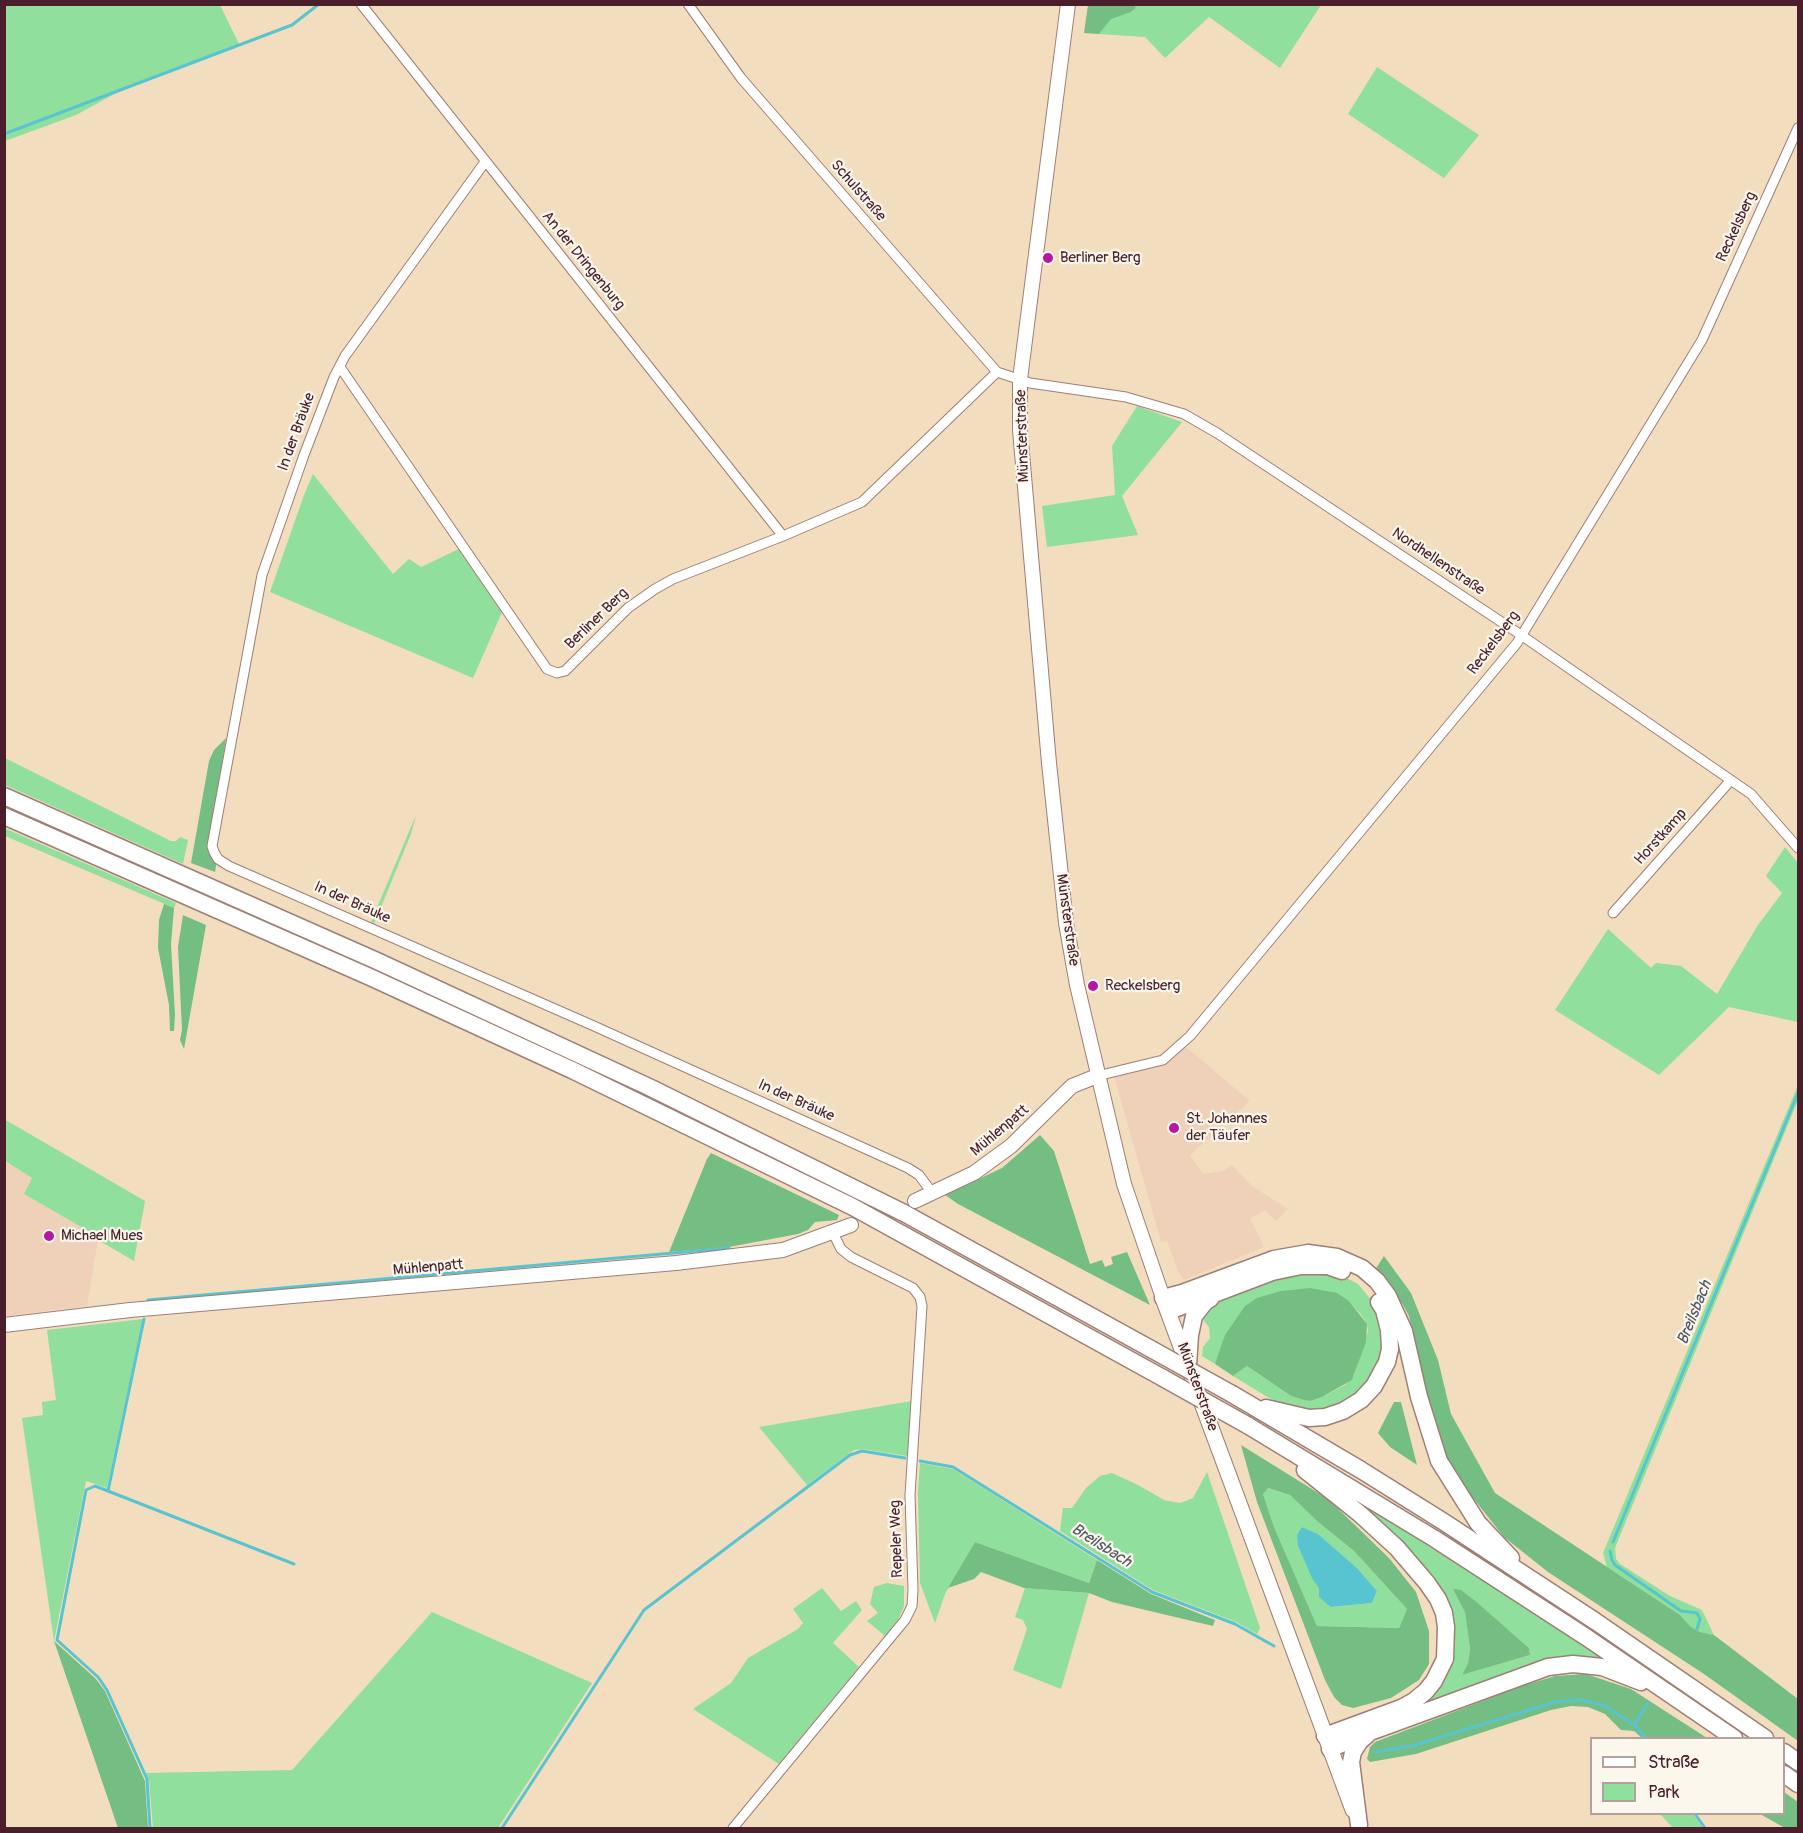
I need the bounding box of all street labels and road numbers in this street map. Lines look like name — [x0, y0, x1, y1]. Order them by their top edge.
street label: Schulstraße — [827, 157, 889, 225]
street label: Reckelsberg — [1713, 189, 1761, 265]
street label: An der Dringenburg — [538, 208, 628, 314]
street label: Münsterstraße — [1012, 389, 1034, 483]
street label: In der Bräuke — [275, 391, 319, 473]
street label: Nordhellenstraße — [1388, 524, 1488, 600]
street label: Berliner Berg — [562, 585, 632, 653]
street label: Reckelsberg — [1464, 608, 1524, 678]
street label: Horstkamp — [1631, 805, 1691, 869]
street label: Münsterstraße — [1052, 873, 1082, 967]
street label: In der Bräuke — [311, 878, 393, 928]
street label: In der Bräuke — [755, 1076, 837, 1126]
street label: Mühlenpatt — [967, 1101, 1033, 1161]
street label: Mühlenpatt — [392, 1256, 464, 1280]
street label: Münsterstraße — [1173, 1340, 1221, 1434]
street label: Repeler Weg — [887, 1500, 907, 1578]

